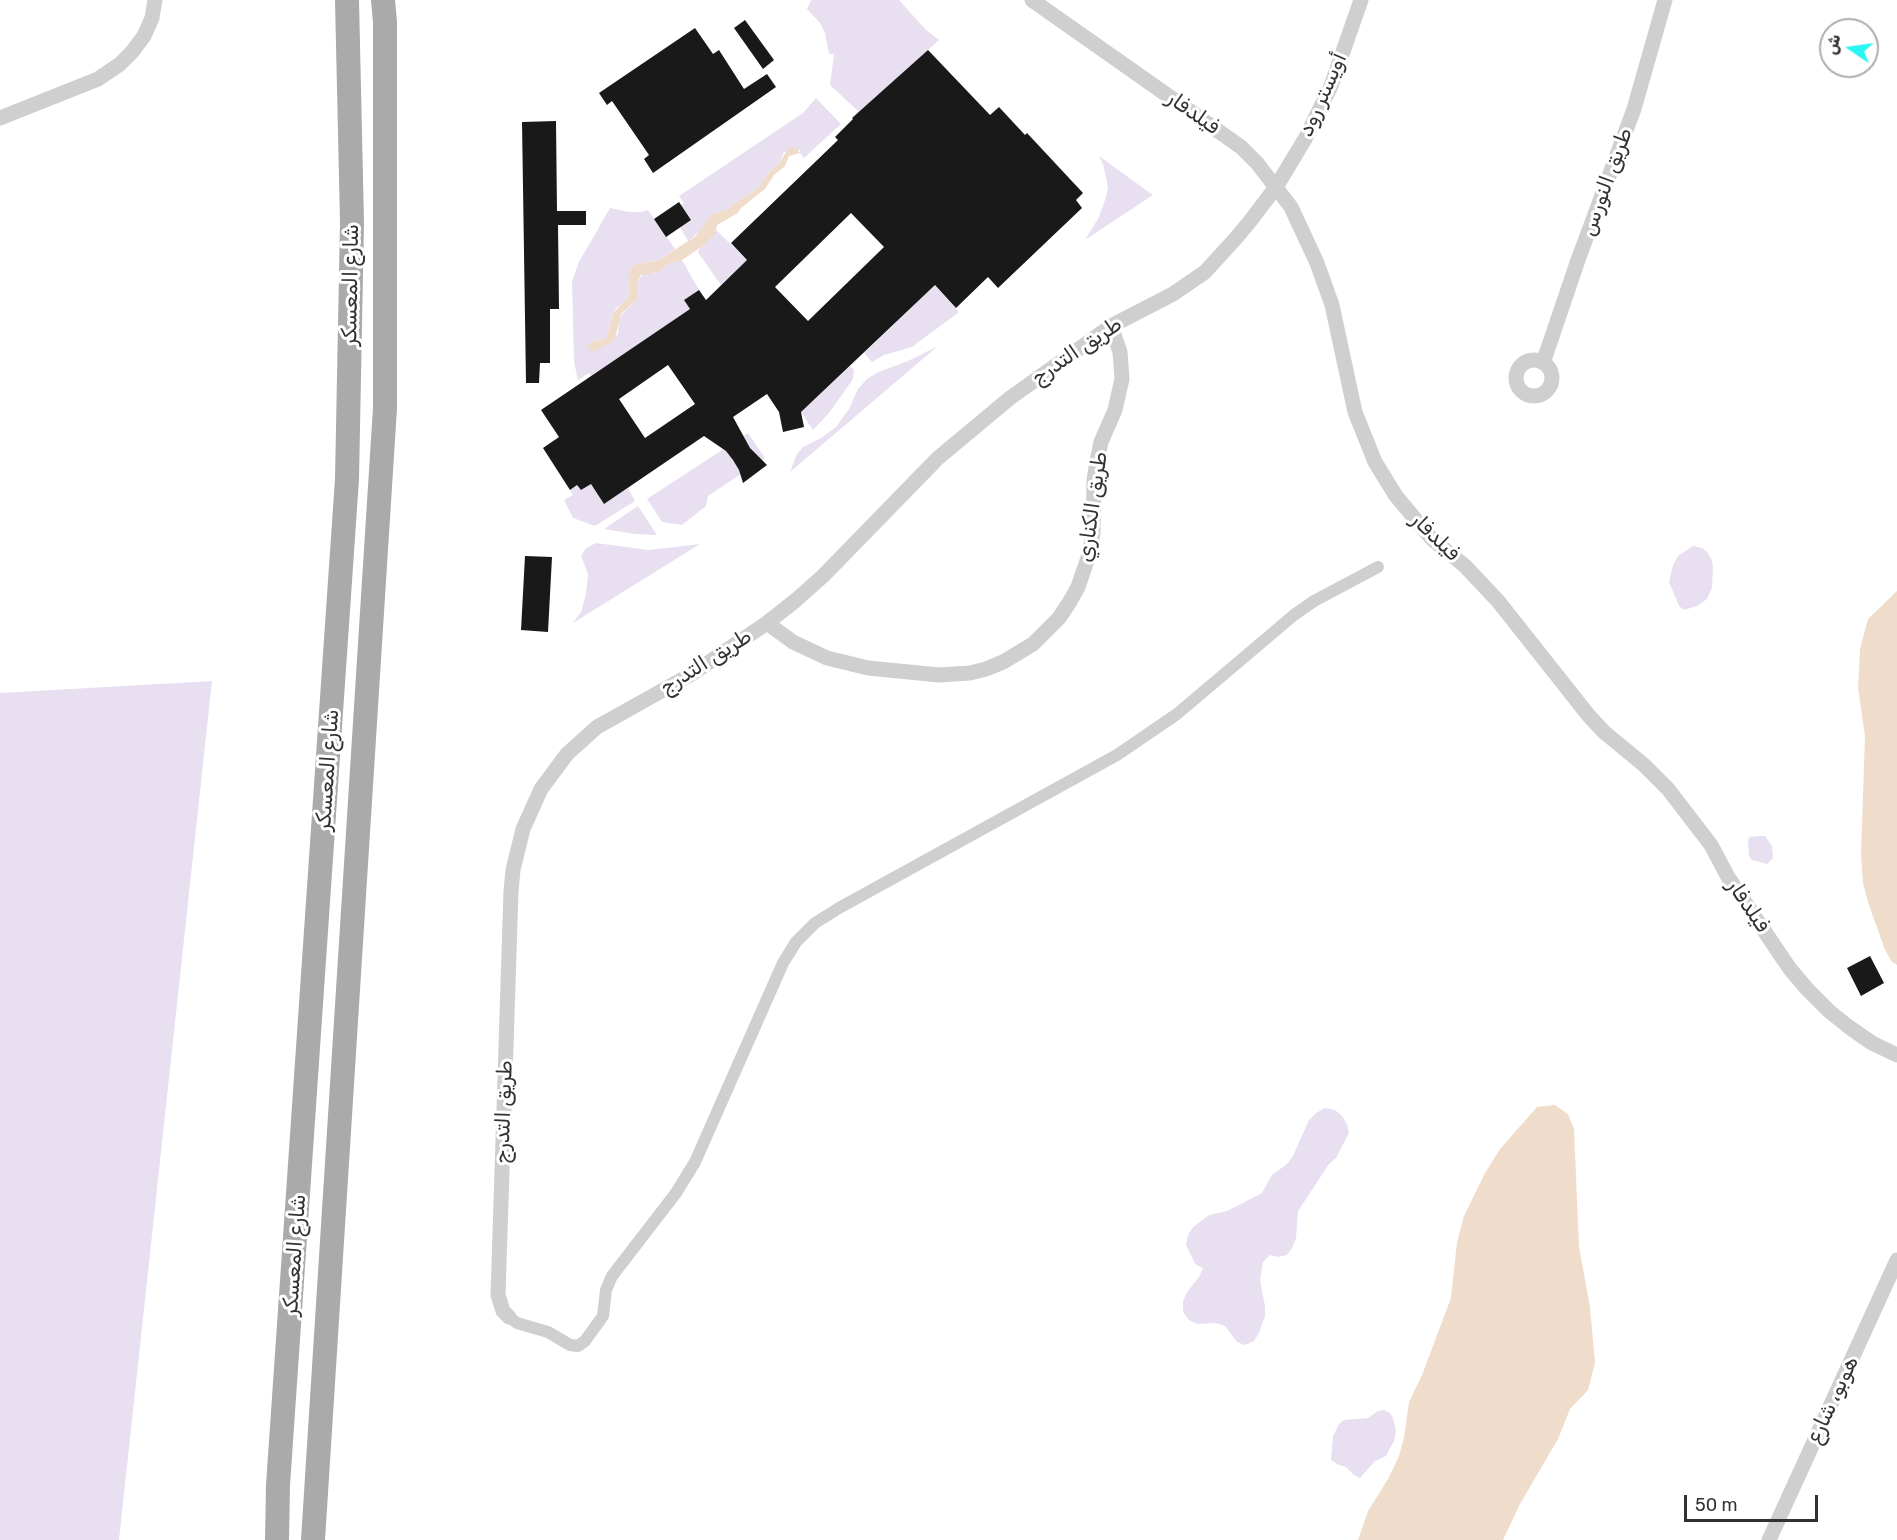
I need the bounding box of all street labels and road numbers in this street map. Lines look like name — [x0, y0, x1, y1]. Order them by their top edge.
street label: أويستر رود — [1293, 49, 1353, 141]
street label: فيلدفار — [1162, 86, 1224, 140]
street label: طريق النورس — [1576, 124, 1638, 240]
street label: شارع المعسكر — [337, 224, 365, 346]
street label: طريق التدرج — [1027, 312, 1127, 390]
street label: طريق الكناري — [1073, 450, 1113, 564]
street label: فيلدفار — [1405, 508, 1465, 566]
street label: طريق التدرج — [656, 624, 756, 700]
street label: شارع المعسكر — [311, 708, 345, 832]
street label: فيلدفار — [1721, 875, 1775, 937]
street label: طريق التدرج — [490, 1060, 518, 1164]
street label: شارع المعسكر — [278, 1193, 312, 1317]
street label: هوبو، شارع — [1802, 1352, 1864, 1448]

